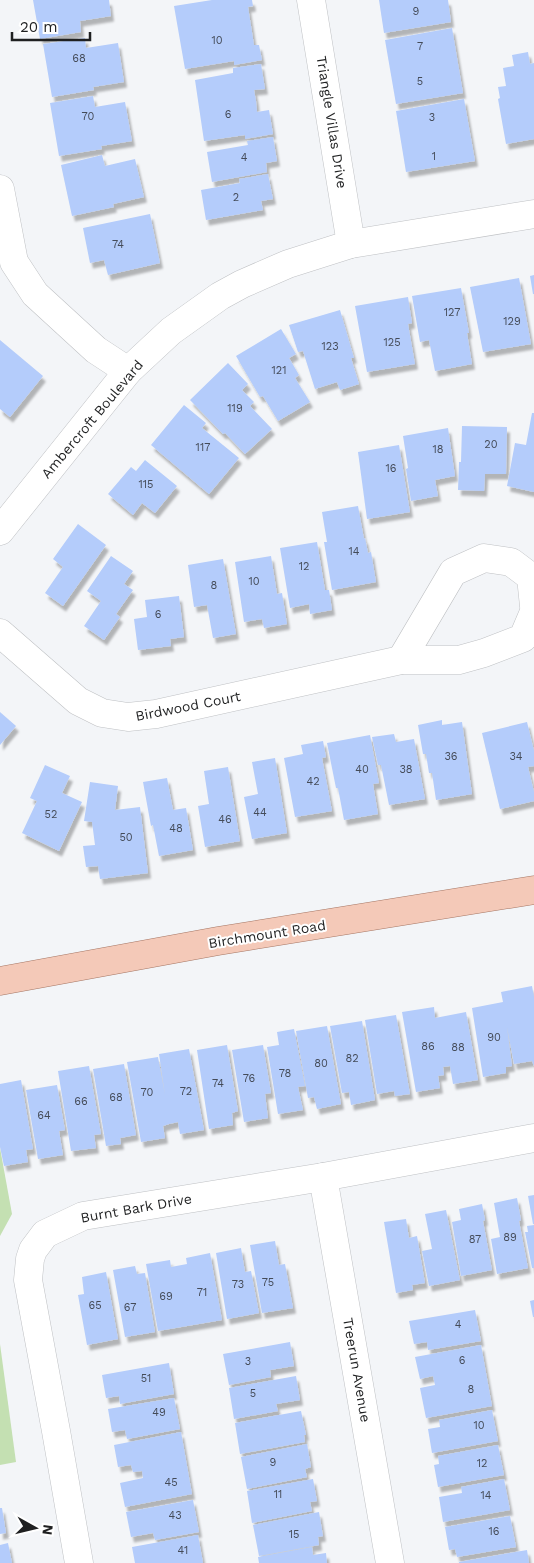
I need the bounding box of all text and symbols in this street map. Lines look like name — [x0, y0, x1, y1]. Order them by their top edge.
house number: 9 — [413, 5, 420, 18]
scale bar — [12, 10, 90, 42]
text: 20 m — [20, 18, 58, 36]
house number: 10 — [211, 34, 223, 47]
house number: 7 — [417, 40, 423, 53]
house number: 68 — [72, 52, 86, 65]
street label: Triangle Villas Drive — [314, 55, 350, 189]
house number: 5 — [417, 75, 423, 88]
house number: 6 — [225, 108, 232, 121]
house number: 70 — [82, 110, 95, 123]
house number: 3 — [429, 111, 435, 124]
house number: 1 — [432, 150, 436, 163]
house number: 4 — [241, 151, 248, 164]
house number: 2 — [233, 191, 239, 204]
house number: 74 — [112, 238, 124, 251]
house number: 127 — [444, 306, 460, 319]
house number: 129 — [503, 315, 521, 328]
house number: 125 — [383, 336, 401, 349]
house number: 123 — [321, 340, 339, 353]
street label: Ambercroft Boulevard — [38, 357, 146, 481]
house number: 121 — [272, 364, 287, 377]
house number: 119 — [227, 402, 243, 415]
house number: 20 — [484, 438, 498, 451]
house number: 117 — [196, 441, 210, 454]
house number: 18 — [432, 443, 444, 456]
house number: 16 — [386, 462, 397, 475]
house number: 115 — [139, 478, 153, 491]
house number: 14 — [348, 545, 360, 558]
house number: 12 — [299, 560, 309, 573]
house number: 10 — [248, 575, 260, 588]
house number: 8 — [211, 579, 218, 592]
house number: 6 — [155, 608, 162, 621]
street label: Birdwood Court — [134, 688, 242, 724]
house number: 36 — [444, 750, 458, 763]
house number: 34 — [509, 750, 523, 763]
house number: 40 — [355, 763, 369, 776]
house number: 38 — [399, 763, 413, 776]
house number: 42 — [306, 775, 320, 788]
house number: 44 — [253, 806, 267, 819]
house number: 52 — [45, 808, 57, 821]
house number: 46 — [218, 813, 232, 826]
house number: 48 — [169, 822, 183, 835]
house number: 50 — [119, 831, 133, 844]
street label: Birchmount Road — [207, 917, 327, 951]
house number: 90 — [487, 1031, 501, 1044]
house number: 86 — [421, 1040, 435, 1053]
house number: 88 — [451, 1041, 465, 1054]
house number: 82 — [345, 1052, 359, 1065]
house number: 80 — [314, 1057, 328, 1070]
house number: 78 — [279, 1067, 292, 1080]
house number: 76 — [243, 1072, 256, 1085]
house number: 74 — [212, 1077, 224, 1090]
house number: 72 — [180, 1085, 192, 1098]
house number: 70 — [141, 1086, 154, 1099]
house number: 68 — [109, 1091, 123, 1104]
house number: 66 — [74, 1095, 88, 1108]
house number: 64 — [37, 1109, 51, 1122]
street label: Burnt Bark Drive — [79, 1190, 193, 1226]
house number: 89 — [503, 1231, 517, 1244]
house number: 87 — [469, 1233, 481, 1246]
house number: 75 — [262, 1276, 274, 1289]
house number: 73 — [232, 1278, 244, 1291]
house number: 71 — [197, 1286, 207, 1299]
house number: 69 — [159, 1290, 173, 1303]
house number: 65 — [88, 1299, 102, 1312]
house number: 67 — [124, 1301, 136, 1314]
street label: Treerun Avenue — [340, 1316, 374, 1424]
house number: 4 — [455, 1318, 462, 1331]
house number: 6 — [459, 1354, 466, 1367]
house number: 3 — [245, 1355, 251, 1368]
house number: 51 — [141, 1372, 151, 1385]
house number: 8 — [468, 1383, 475, 1396]
house number: 5 — [250, 1387, 256, 1400]
house number: 49 — [152, 1406, 166, 1419]
house number: 10 — [473, 1419, 485, 1432]
house number: 9 — [270, 1456, 277, 1469]
house number: 12 — [477, 1457, 487, 1470]
house number: 45 — [164, 1476, 178, 1489]
house number: 11 — [274, 1488, 282, 1501]
house number: 14 — [480, 1489, 492, 1502]
north arrow — [10, 1503, 60, 1553]
house number: 43 — [168, 1509, 182, 1522]
text: N — [39, 1524, 57, 1536]
house number: 16 — [489, 1525, 500, 1538]
house number: 15 — [289, 1528, 299, 1541]
house number: 41 — [178, 1544, 188, 1557]

